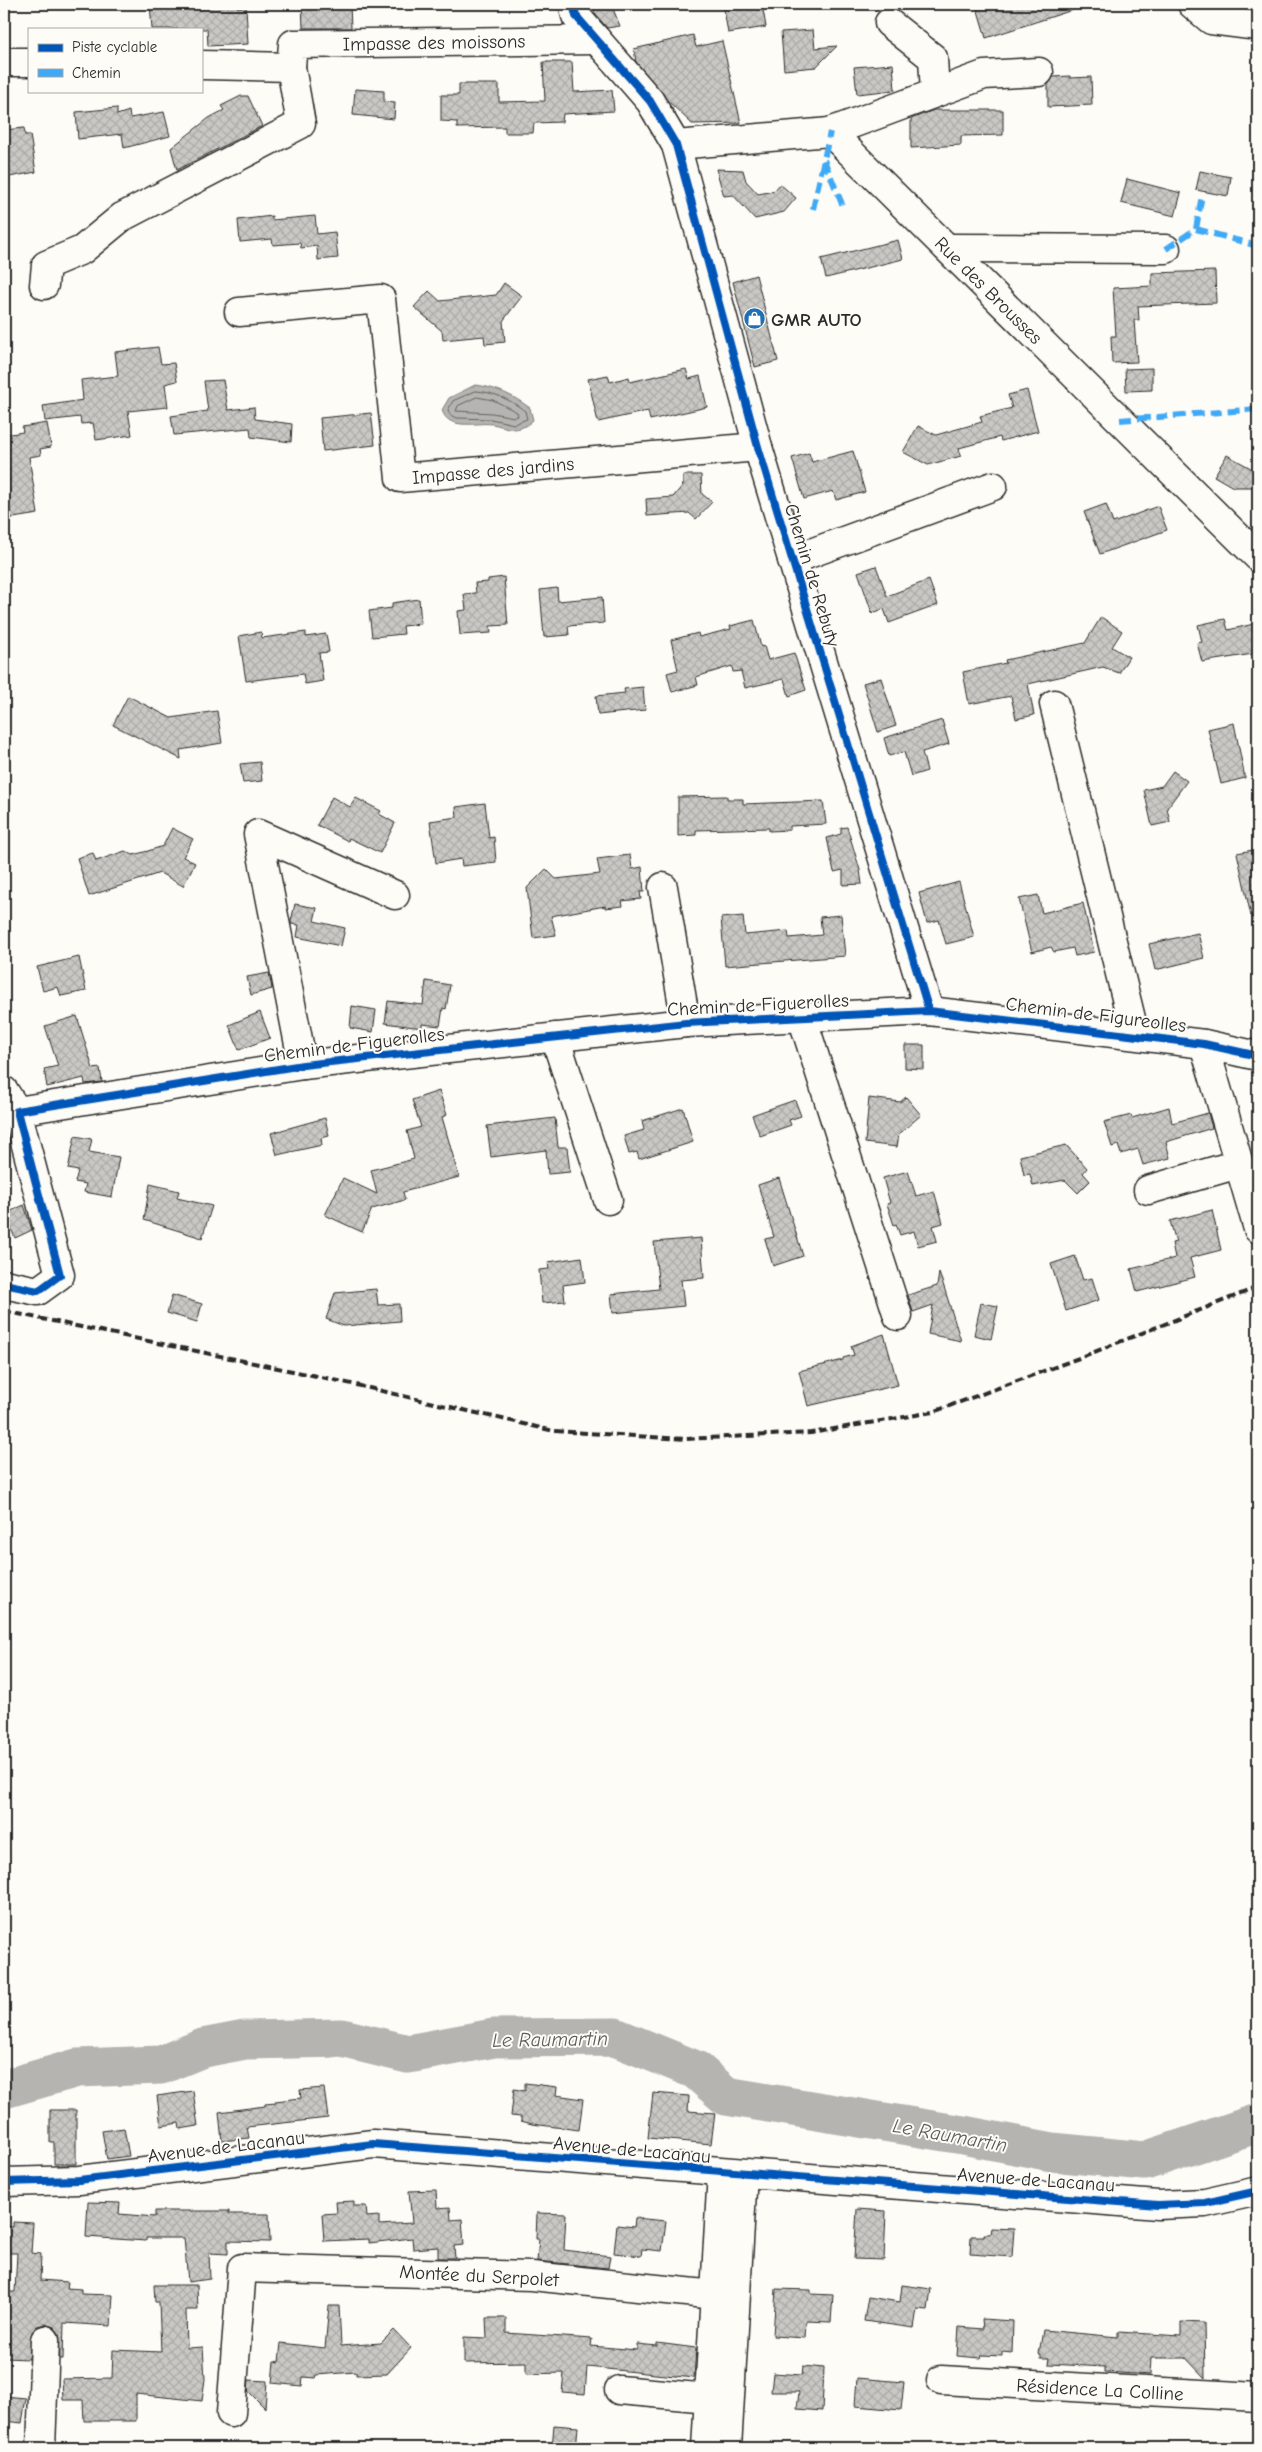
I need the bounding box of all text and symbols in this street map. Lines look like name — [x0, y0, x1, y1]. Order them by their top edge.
legend — [28, 28, 202, 92]
street label: Impasse des moissons — [342, 30, 526, 56]
text: Piste cyclable — [72, 38, 158, 56]
text: Chemin — [72, 64, 121, 82]
street label: Rue des Brousses — [930, 232, 1047, 349]
shop icon: GMR AUTO — [743, 307, 767, 331]
place label: GMR AUTO — [771, 309, 862, 331]
street label: Impasse des jardins — [411, 453, 575, 489]
street label: Chemin de Rebuty — [780, 501, 844, 650]
street label: Chemin de Figuerolles — [667, 989, 849, 1021]
street label: Chemin de Figureolles — [1004, 993, 1187, 1037]
street label: Chemin de Figuerolles — [263, 1023, 446, 1067]
water label: Le Raumartin — [492, 2027, 608, 2052]
water label: Le Raumartin — [891, 2114, 1009, 2157]
street label: Avenue de Lacanau — [146, 2126, 306, 2168]
street label: Avenue de Lacanau — [552, 2132, 712, 2168]
street label: Avenue de Lacanau — [956, 2164, 1116, 2196]
street label: Montée du Serpolet — [399, 2261, 560, 2291]
street label: Résidence La Colline — [1016, 2375, 1184, 2405]

